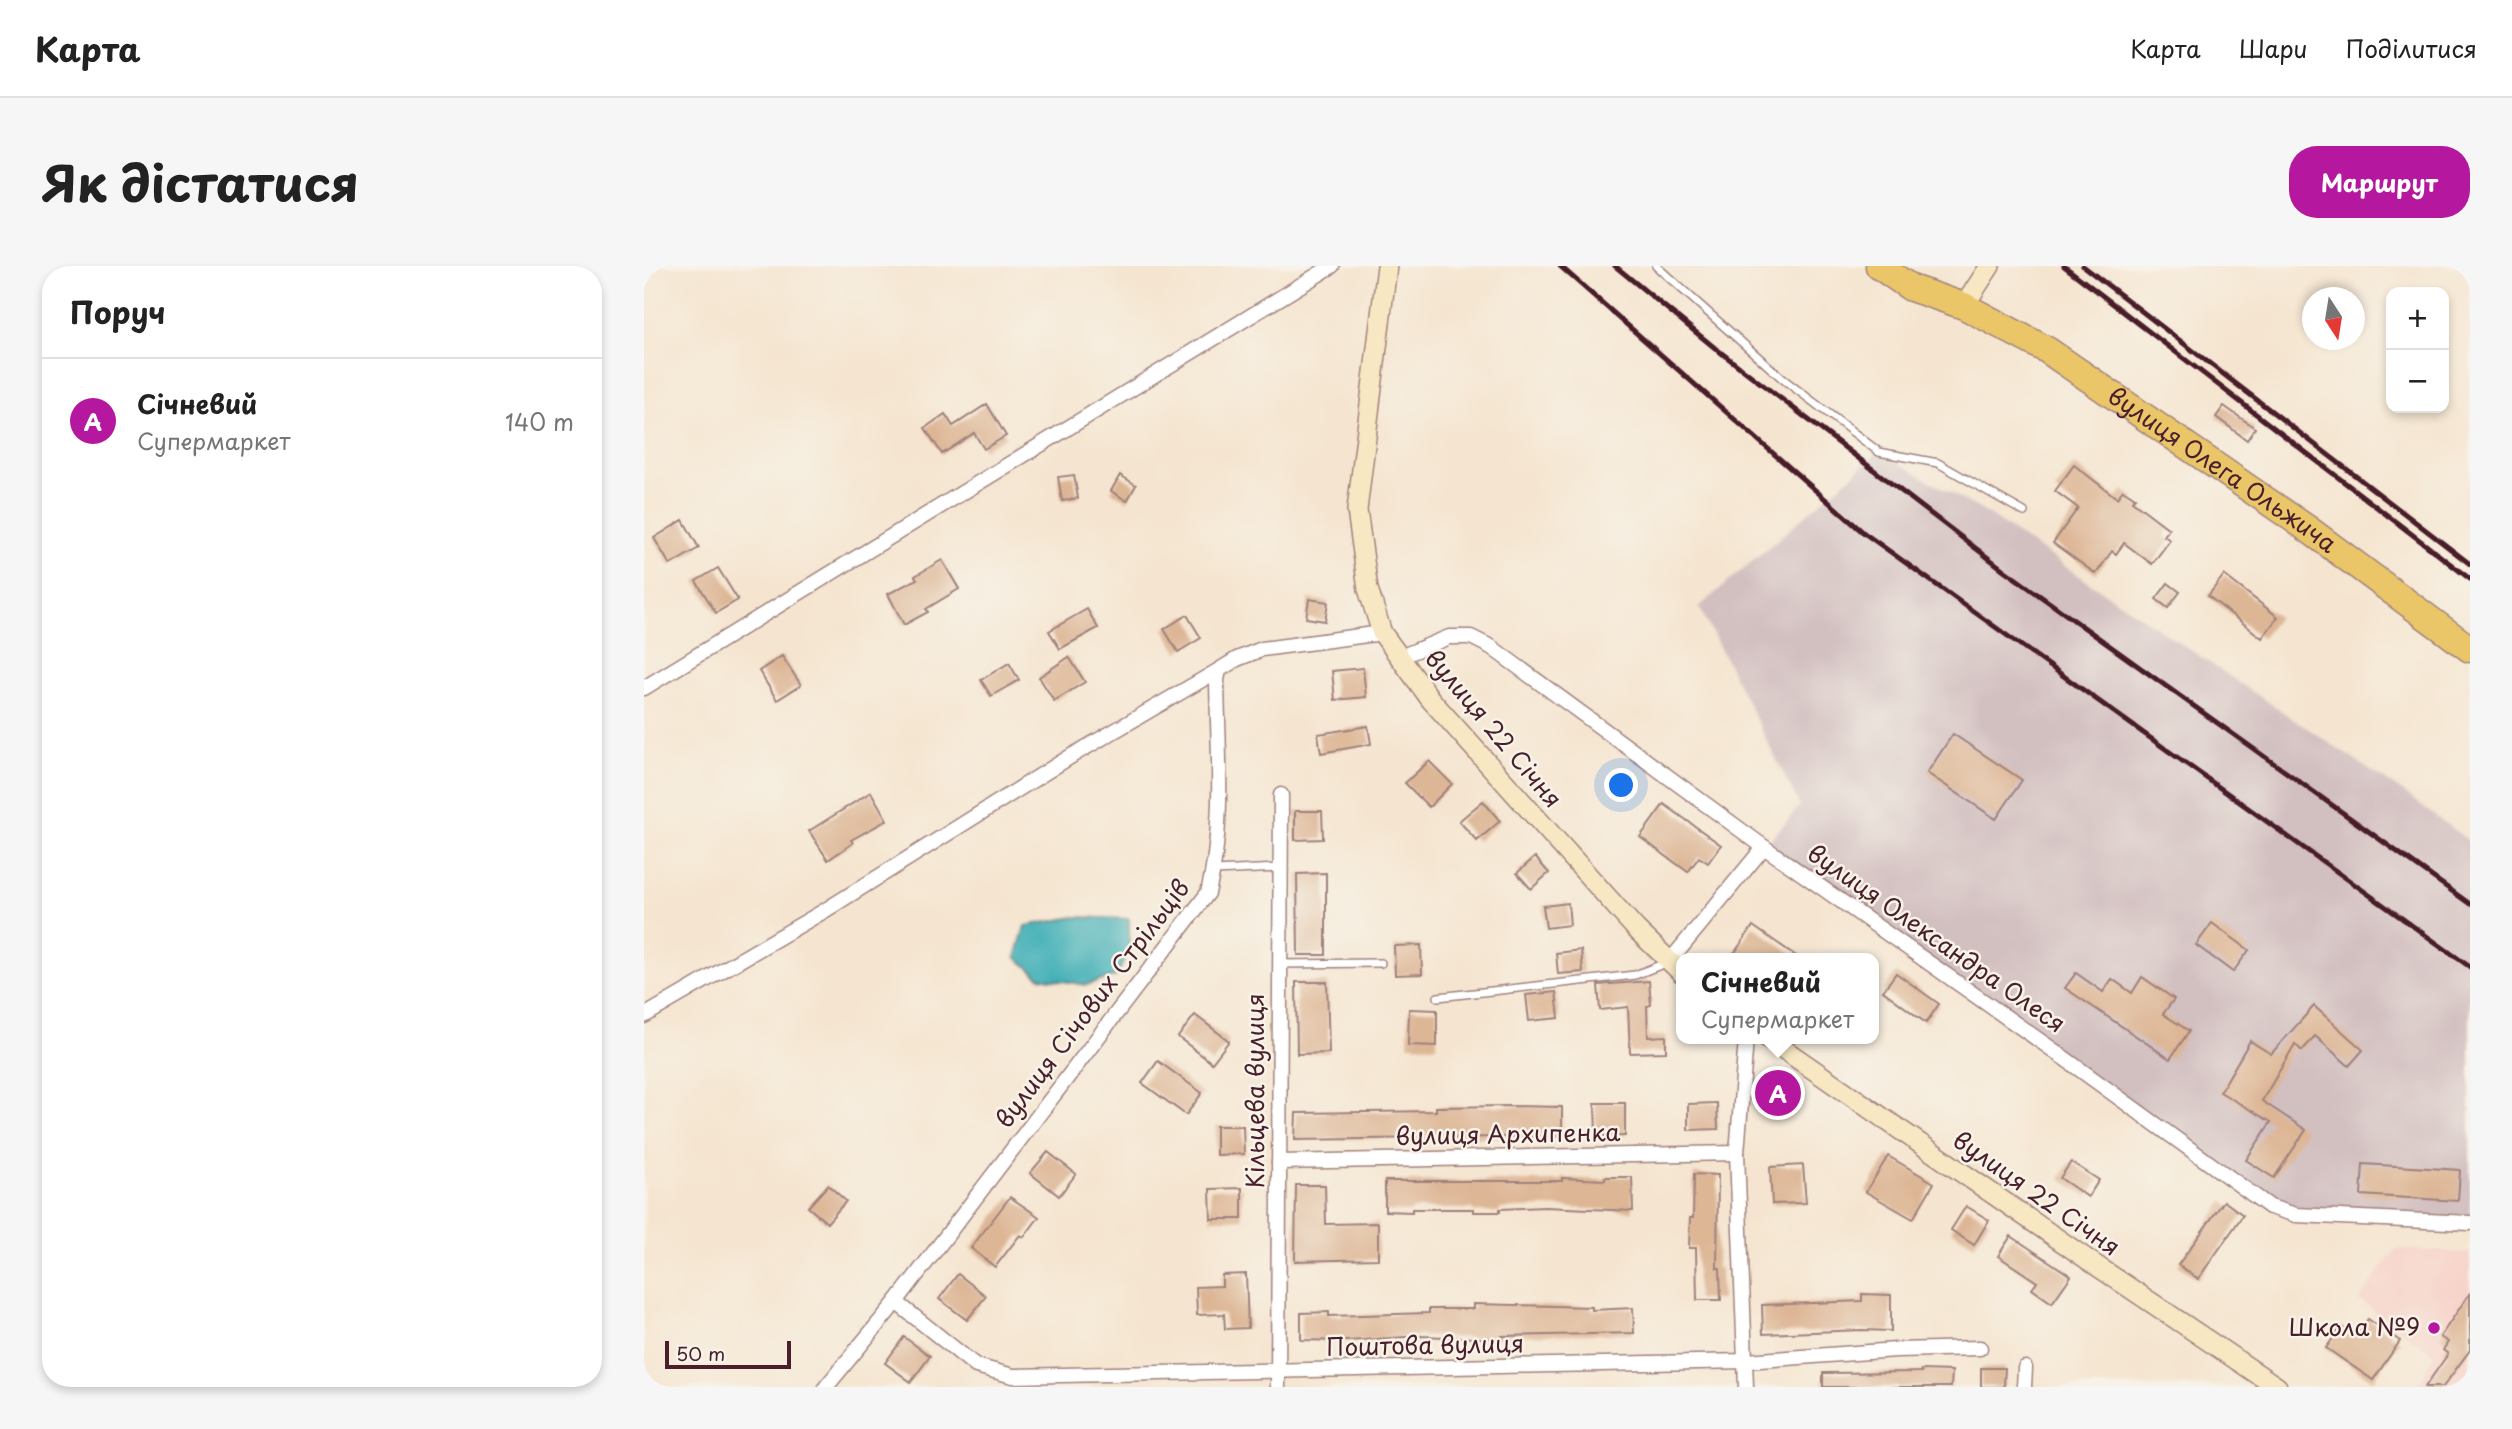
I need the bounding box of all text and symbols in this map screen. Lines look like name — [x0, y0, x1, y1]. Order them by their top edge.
text: Карта — [35, 23, 141, 73]
text: Карта — [2130, 30, 2201, 66]
text: Шари — [2239, 30, 2308, 66]
text: Поділитися — [2346, 30, 2477, 66]
text: Як дістатися — [42, 145, 359, 219]
button: Маршрут — [2289, 146, 2470, 218]
north arrow — [2302, 287, 2365, 350]
map controls — [2386, 287, 2449, 413]
button: + — [2386, 287, 2449, 350]
text: Поруч — [70, 289, 165, 334]
button: − — [2386, 350, 2449, 413]
street label: вулиця Олега Ольжича — [2101, 377, 2345, 560]
text: Січневий — [137, 384, 257, 423]
text: A — [84, 404, 102, 439]
text: 140 m — [505, 404, 574, 439]
text: Супермаркет — [137, 423, 291, 458]
street label: вулиця 22 Січня — [1417, 641, 1572, 815]
your location — [1604, 768, 1638, 802]
street label: вулиця Олександра Олеся — [1801, 834, 2074, 1040]
street label: вулиця Січових Стрільців — [986, 871, 1197, 1135]
popup — [1676, 953, 1879, 1044]
text: Січневий — [1701, 962, 1821, 1001]
street label: Кільцева вулиця — [1236, 993, 1272, 1189]
text: Супермаркет — [1701, 1001, 1854, 1036]
pin: A — [1755, 1067, 1801, 1119]
street label: вулиця Архипенка — [1395, 1113, 1621, 1153]
street label: вулиця 22 Січня — [1946, 1121, 2128, 1264]
place label: Школа №9 — [2289, 1308, 2420, 1344]
marker: Школа №9 — [2426, 1320, 2442, 1336]
street label: Поштова вулиця — [1326, 1324, 1524, 1364]
scale bar — [665, 1338, 791, 1370]
text: 50 m — [676, 1339, 725, 1367]

